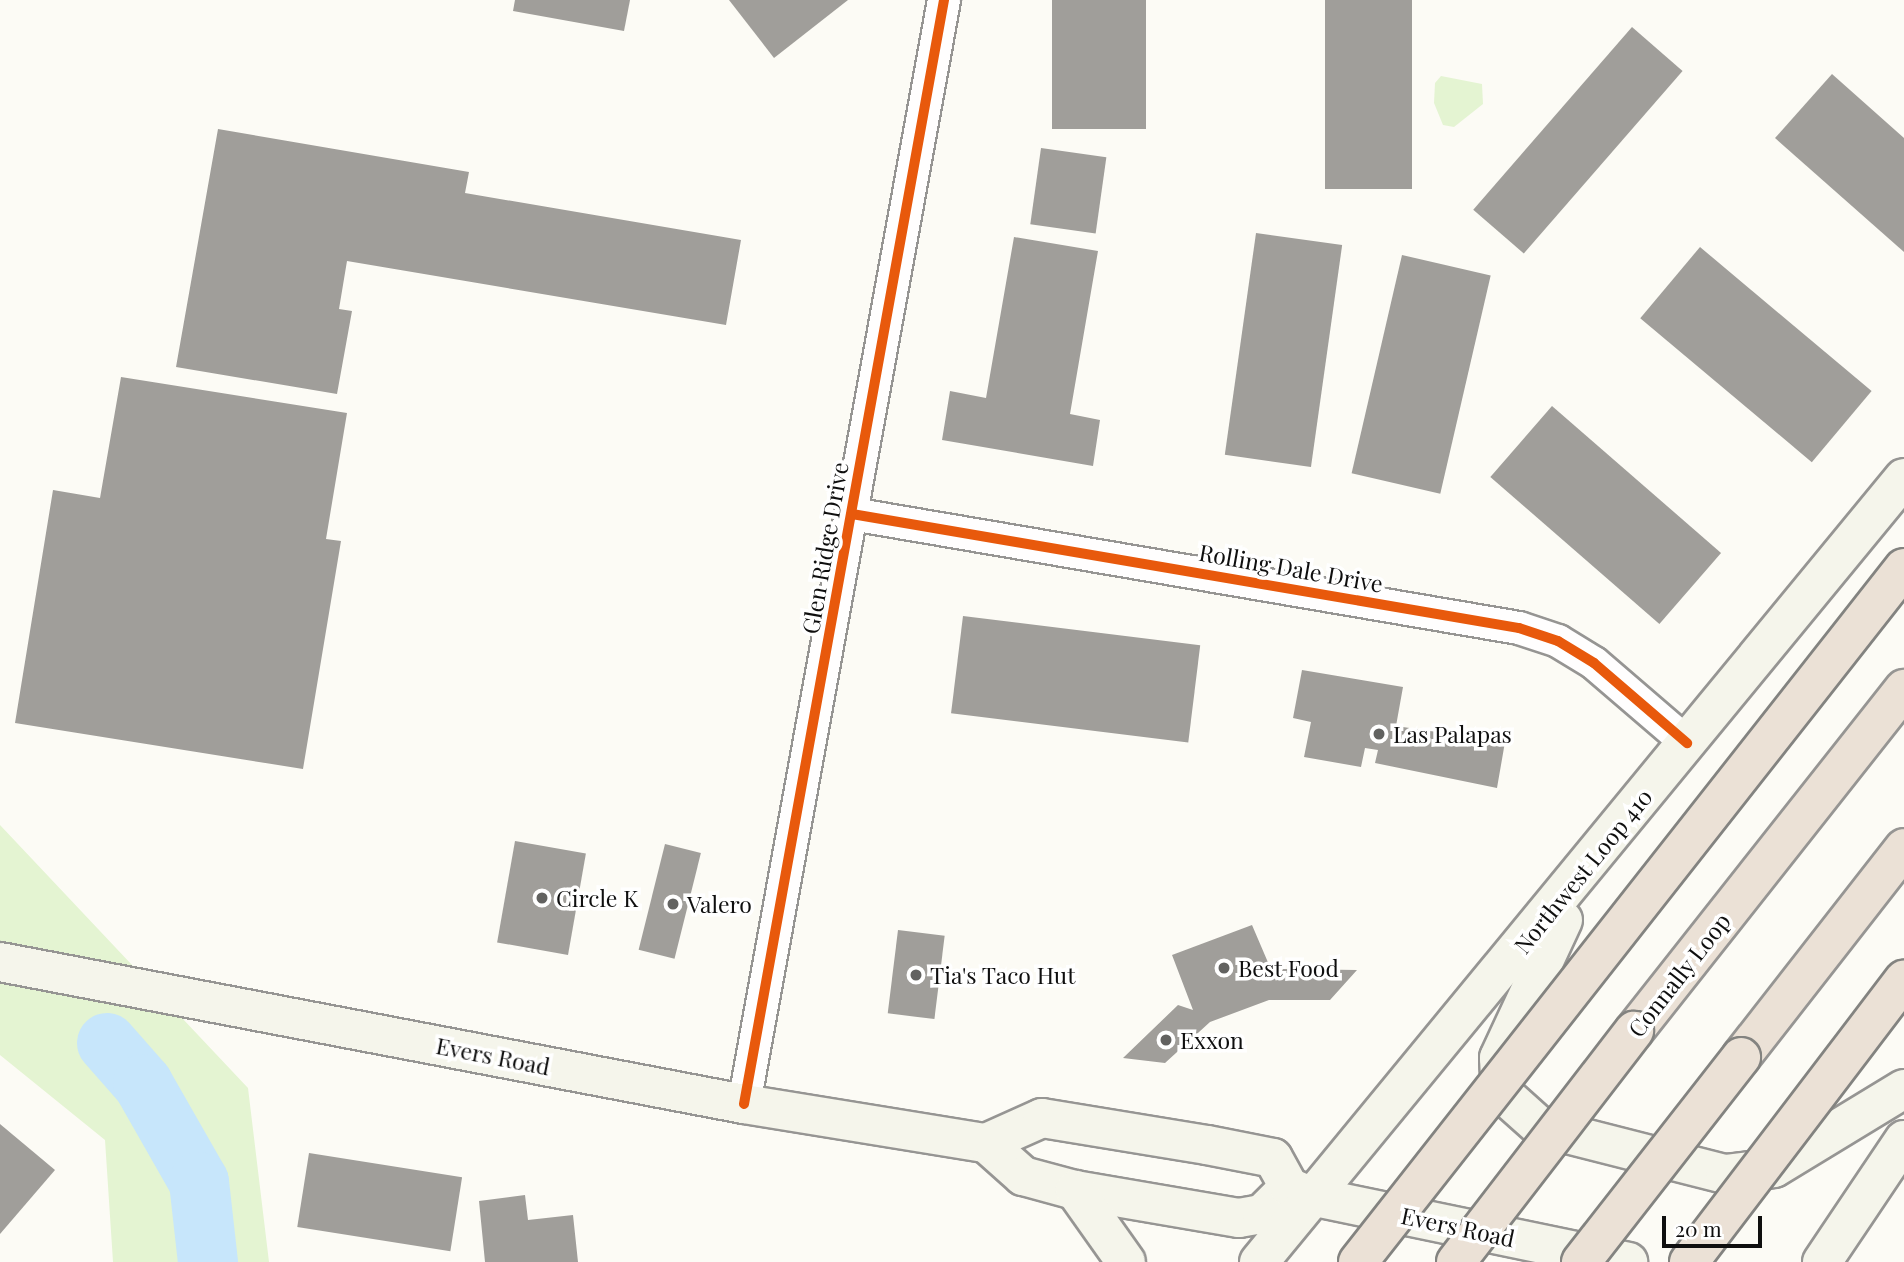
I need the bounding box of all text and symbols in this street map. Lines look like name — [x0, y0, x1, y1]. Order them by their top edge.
street label: Glen Ridge Drive — [796, 460, 854, 636]
street label: Rolling Dale Drive — [1197, 538, 1385, 598]
place label: Las Palapas — [1393, 720, 1512, 748]
marker: Las Palapas — [1371, 726, 1387, 742]
street label: Northwest Loop 410 — [1508, 783, 1658, 959]
place label: Circle K — [556, 884, 638, 912]
marker: Circle K — [534, 890, 550, 906]
place label: Valero — [687, 890, 752, 918]
marker: Valero — [665, 896, 681, 912]
street label: Connally Loop — [1622, 907, 1736, 1043]
place label: Best Food — [1238, 954, 1339, 982]
marker: Best Food — [1216, 960, 1232, 976]
place label: Tia's Taco Hut — [930, 961, 1076, 989]
marker: Tia's Taco Hut — [908, 967, 924, 983]
place label: Exxon — [1180, 1026, 1244, 1054]
street label: Evers Road — [434, 1031, 552, 1081]
marker: Exxon — [1158, 1032, 1174, 1048]
street label: Evers Road — [1399, 1202, 1517, 1252]
scale bar — [1666, 1202, 1766, 1246]
text: 20 m — [1675, 1214, 1722, 1242]

